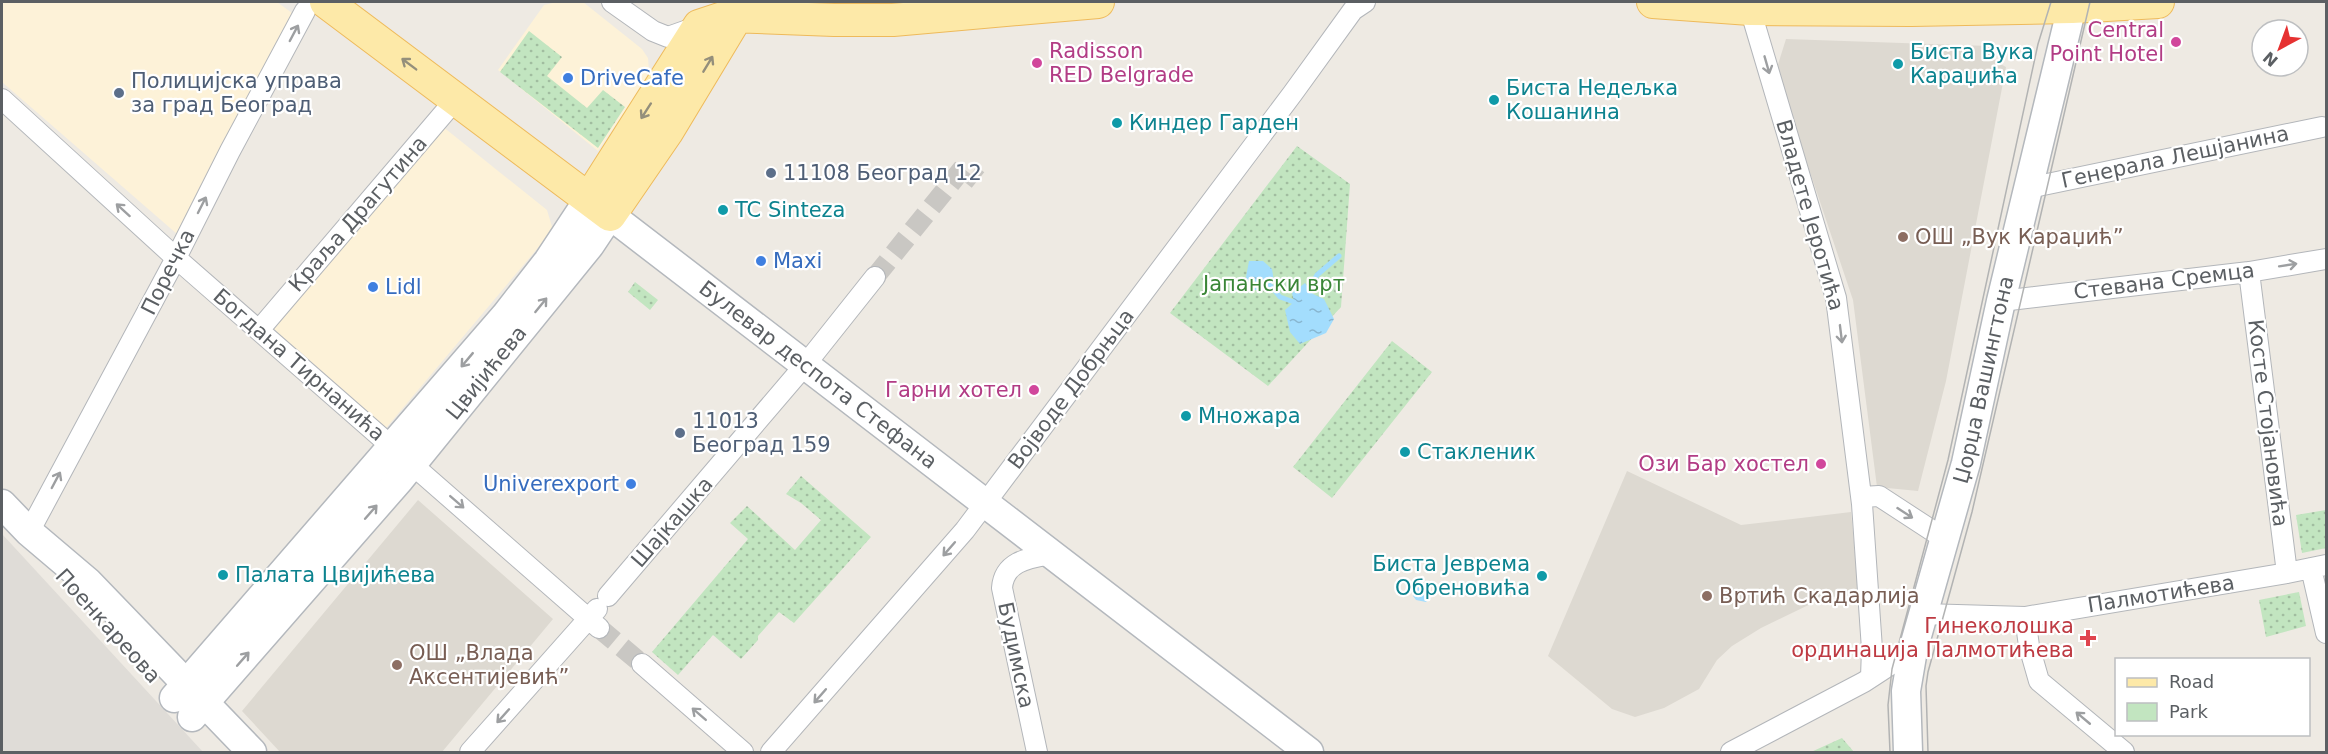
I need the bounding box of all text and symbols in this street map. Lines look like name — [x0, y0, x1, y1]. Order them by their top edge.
place label: Central Point Hotel — [2050, 18, 2164, 66]
north arrow — [2250, 18, 2310, 78]
one-way arrow — [288, 24, 300, 42]
marker: Central Point Hotel — [2169, 35, 2183, 49]
place label: Radisson RED Belgrade — [1049, 39, 1194, 87]
place label: Биста Вука Караџића — [1910, 40, 2034, 88]
text: N — [2259, 47, 2282, 71]
one-way arrow — [1762, 55, 1773, 74]
one-way arrow — [703, 56, 715, 73]
marker: Radisson RED Belgrade — [1030, 56, 1044, 70]
marker: Биста Вука Караџића — [1891, 57, 1905, 71]
one-way arrow — [402, 58, 418, 70]
place label: DriveCafe — [580, 66, 684, 90]
place label: Полицијска управа за град Београд — [131, 69, 342, 117]
marker: DriveCafe — [561, 71, 575, 85]
place label: Биста Недељка Кошанина — [1506, 76, 1678, 124]
marker: Полицијска управа за град Београд — [112, 86, 126, 100]
marker: Биста Недељка Кошанина — [1487, 93, 1501, 107]
one-way arrow — [640, 103, 652, 119]
place label: Киндер Гарден — [1129, 111, 1299, 135]
marker: Киндер Гарден — [1110, 116, 1124, 130]
street label: Владете Јеротића — [1771, 117, 1849, 313]
street label: Генерала Лешјанина — [2059, 121, 2291, 193]
street label: Краља Драгутина — [284, 131, 432, 297]
place label: 11108 Београд 12 — [783, 161, 982, 185]
marker: 11108 Београд 12 — [764, 166, 778, 180]
one-way arrow — [197, 197, 208, 215]
place label: TC Sinteza — [734, 198, 845, 222]
one-way arrow — [116, 202, 131, 217]
marker: TC Sinteza — [716, 203, 730, 217]
street label: Поречка — [136, 225, 200, 319]
place label: ОШ „Вук Караџић” — [1915, 225, 2124, 249]
marker: ОШ „Вук Караџић” — [1896, 230, 1910, 244]
place label: Maxi — [773, 249, 822, 273]
marker: Maxi — [754, 254, 768, 268]
street label: Стевана Сремца — [2072, 258, 2256, 304]
one-way arrow — [2277, 260, 2297, 271]
park label: Јапански врт — [1201, 272, 1345, 296]
street label: Џорџа Вашингтона — [1949, 274, 2019, 486]
place label: Lidl — [385, 275, 422, 299]
street label: Булевар деспота Стефана — [695, 276, 942, 474]
marker: Lidl — [366, 280, 380, 294]
street label: Богдана Тирнанића — [208, 284, 390, 446]
one-way arrow — [535, 298, 548, 314]
street label: Војводе Добрњца — [1003, 304, 1139, 474]
street label: Косте Стојановића — [2243, 318, 2293, 528]
street label: Цвијићева — [441, 321, 531, 424]
one-way arrow — [1835, 323, 1846, 343]
one-way arrow — [460, 352, 474, 367]
place label: Гарни хотел — [885, 378, 1022, 402]
marker: Гарни хотел — [1027, 383, 1041, 397]
place label: Множара — [1198, 404, 1301, 428]
place label: 11013 Београд 159 — [692, 409, 831, 457]
marker: Множара — [1179, 409, 1193, 423]
marker: 11013 Београд 159 — [673, 426, 687, 440]
place label: Стакленик — [1417, 440, 1536, 464]
marker: Стакленик — [1398, 445, 1412, 459]
place label: Ози Бар хостел — [1638, 452, 1809, 476]
marker: Ози Бар хостел — [1814, 457, 1828, 471]
one-way arrow — [50, 472, 62, 489]
place label: Univerexport — [483, 472, 619, 496]
street label: Шајкашка — [626, 472, 718, 572]
marker: Univerexport — [624, 477, 638, 491]
one-way arrow — [449, 495, 464, 509]
one-way arrow — [365, 504, 378, 520]
one-way arrow — [1896, 507, 1913, 519]
one-way arrow — [942, 541, 956, 556]
place label: Биста Јеврема Обреновића — [1372, 552, 1530, 600]
place label: Палата Цвијићева — [235, 563, 435, 587]
street label: Поенкареова — [51, 564, 165, 688]
marker: Палата Цвијићева — [216, 568, 230, 582]
marker: Биста Јеврема Обреновића — [1535, 569, 1549, 583]
street label: Палмотићева — [2086, 571, 2236, 617]
place label: Вртић Скадарлија — [1719, 584, 1920, 608]
marker: Вртић Скадарлија — [1700, 589, 1714, 603]
street label: Будимска — [993, 600, 1039, 710]
place label: Гинеколошка ординација Палмотићева — [1791, 614, 2074, 662]
marker: Гинеколошка ординација Палмотићева — [2079, 629, 2097, 647]
place label: ОШ „Влада Аксентијевић” — [409, 641, 569, 689]
one-way arrow — [236, 651, 250, 666]
marker: ОШ „Влада Аксентијевић” — [390, 658, 404, 672]
legend — [2115, 658, 2310, 736]
text: Road — [2169, 671, 2214, 692]
one-way arrow — [813, 688, 827, 703]
text: Park — [2169, 701, 2208, 722]
one-way arrow — [692, 707, 707, 721]
one-way arrow — [496, 708, 510, 723]
one-way arrow — [2075, 712, 2091, 725]

